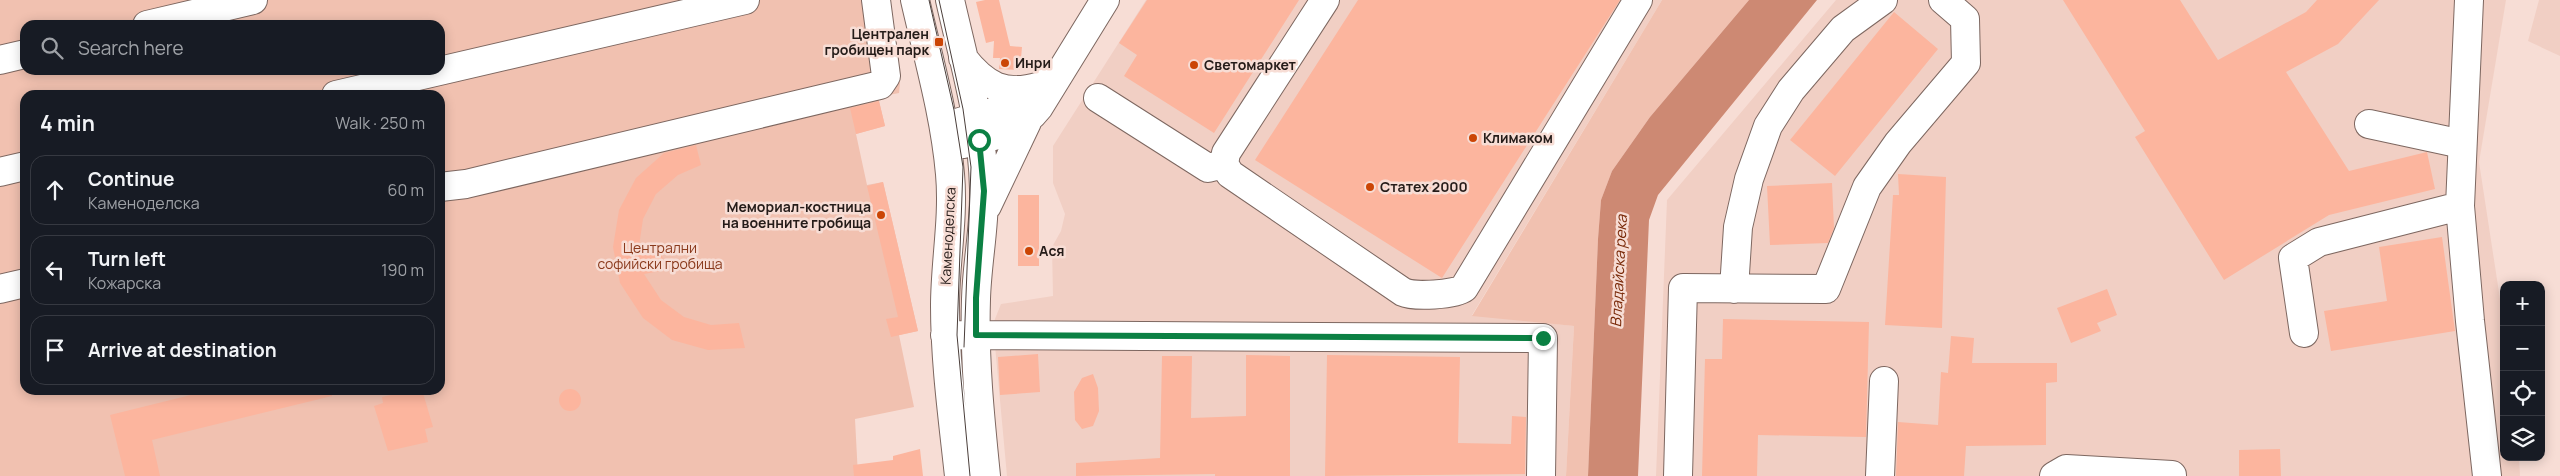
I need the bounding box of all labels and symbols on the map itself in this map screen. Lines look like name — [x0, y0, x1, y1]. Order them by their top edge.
place label: Централен гробищен парк — [825, 24, 929, 59]
marker: Централен гробищен парк — [933, 36, 945, 48]
place label: Инри — [1015, 53, 1051, 72]
place label: Светомаркет — [1204, 55, 1297, 74]
marker: Инри — [999, 57, 1011, 69]
marker: Светомаркет — [1188, 59, 1200, 71]
place label: Климаком — [1483, 128, 1553, 147]
route start — [968, 129, 991, 152]
marker: Климаком — [1467, 132, 1479, 144]
place label: Статех 2000 — [1380, 177, 1468, 196]
marker: Статех 2000 — [1364, 181, 1376, 193]
street label: Каменоделска — [935, 187, 960, 285]
place label: Мемориал-костница на военните гробища — [722, 197, 871, 232]
marker: Мемориал-костница на военните гробища — [875, 209, 887, 221]
water label: Владайска река — [1605, 214, 1632, 328]
park label: Централни софийски гробища — [597, 238, 723, 273]
place label: Ася — [1039, 241, 1065, 260]
marker: Ася — [1023, 245, 1035, 257]
route end — [1532, 327, 1555, 350]

